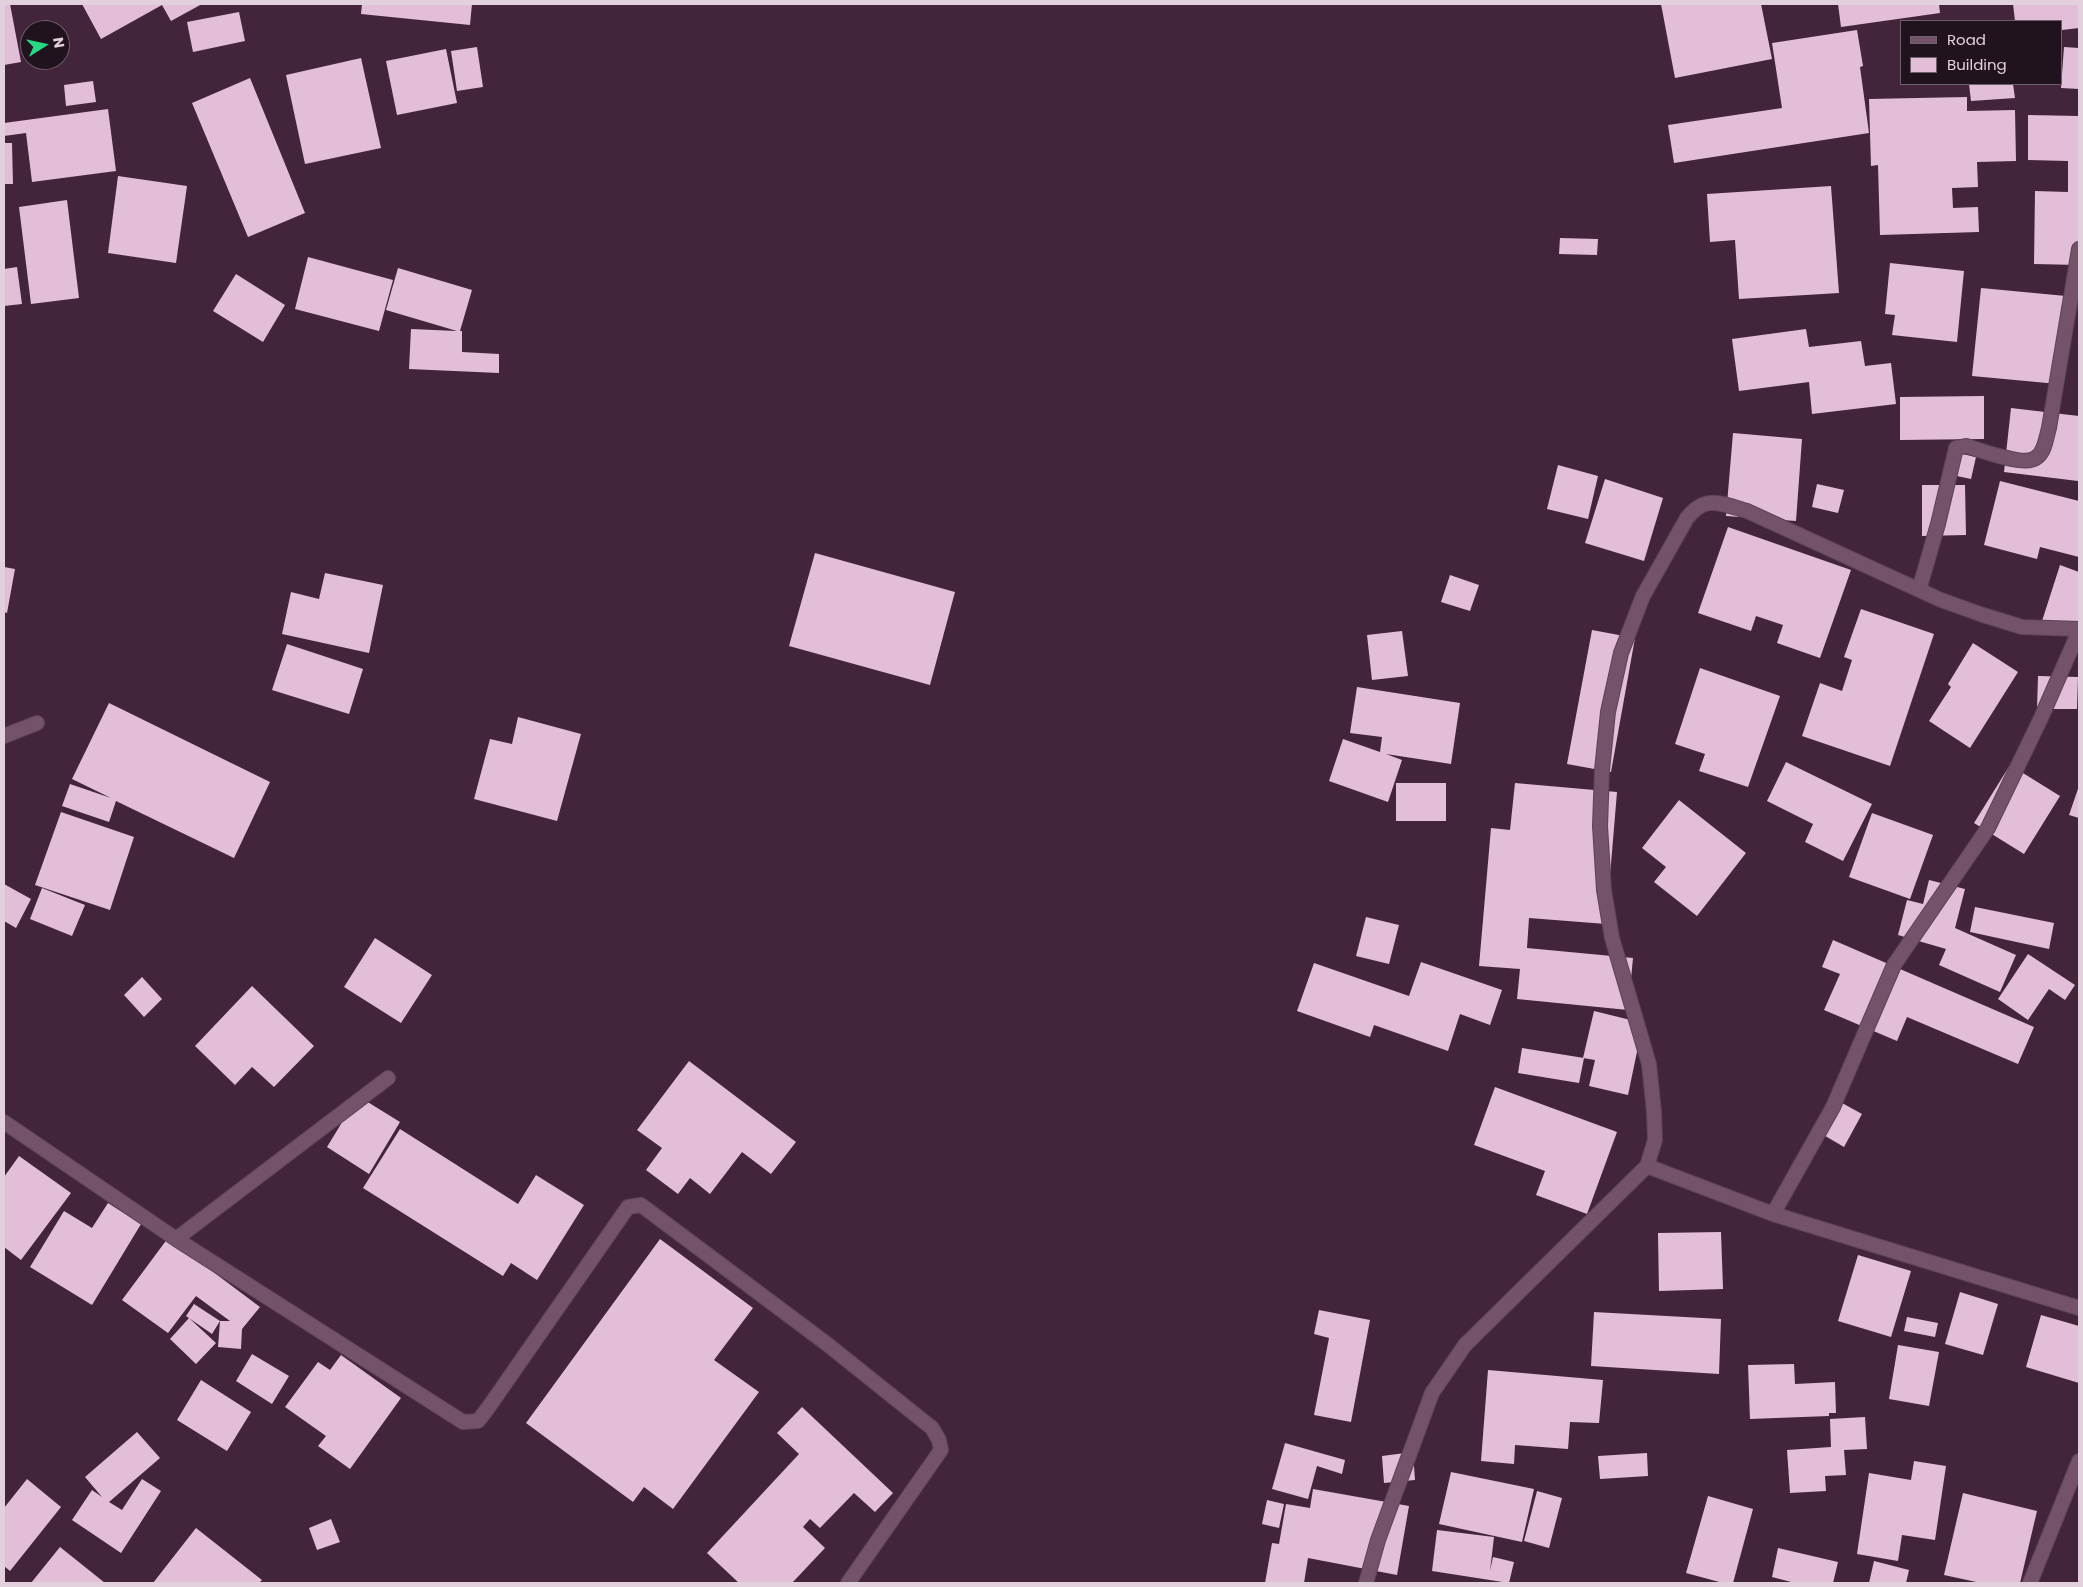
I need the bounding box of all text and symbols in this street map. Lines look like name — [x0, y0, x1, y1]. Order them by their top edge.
north arrow — [20, 20, 70, 70]
legend — [1900, 20, 2063, 85]
text: Road — [1947, 29, 1986, 50]
text: N — [48, 36, 70, 49]
text: Building — [1947, 54, 2007, 75]

